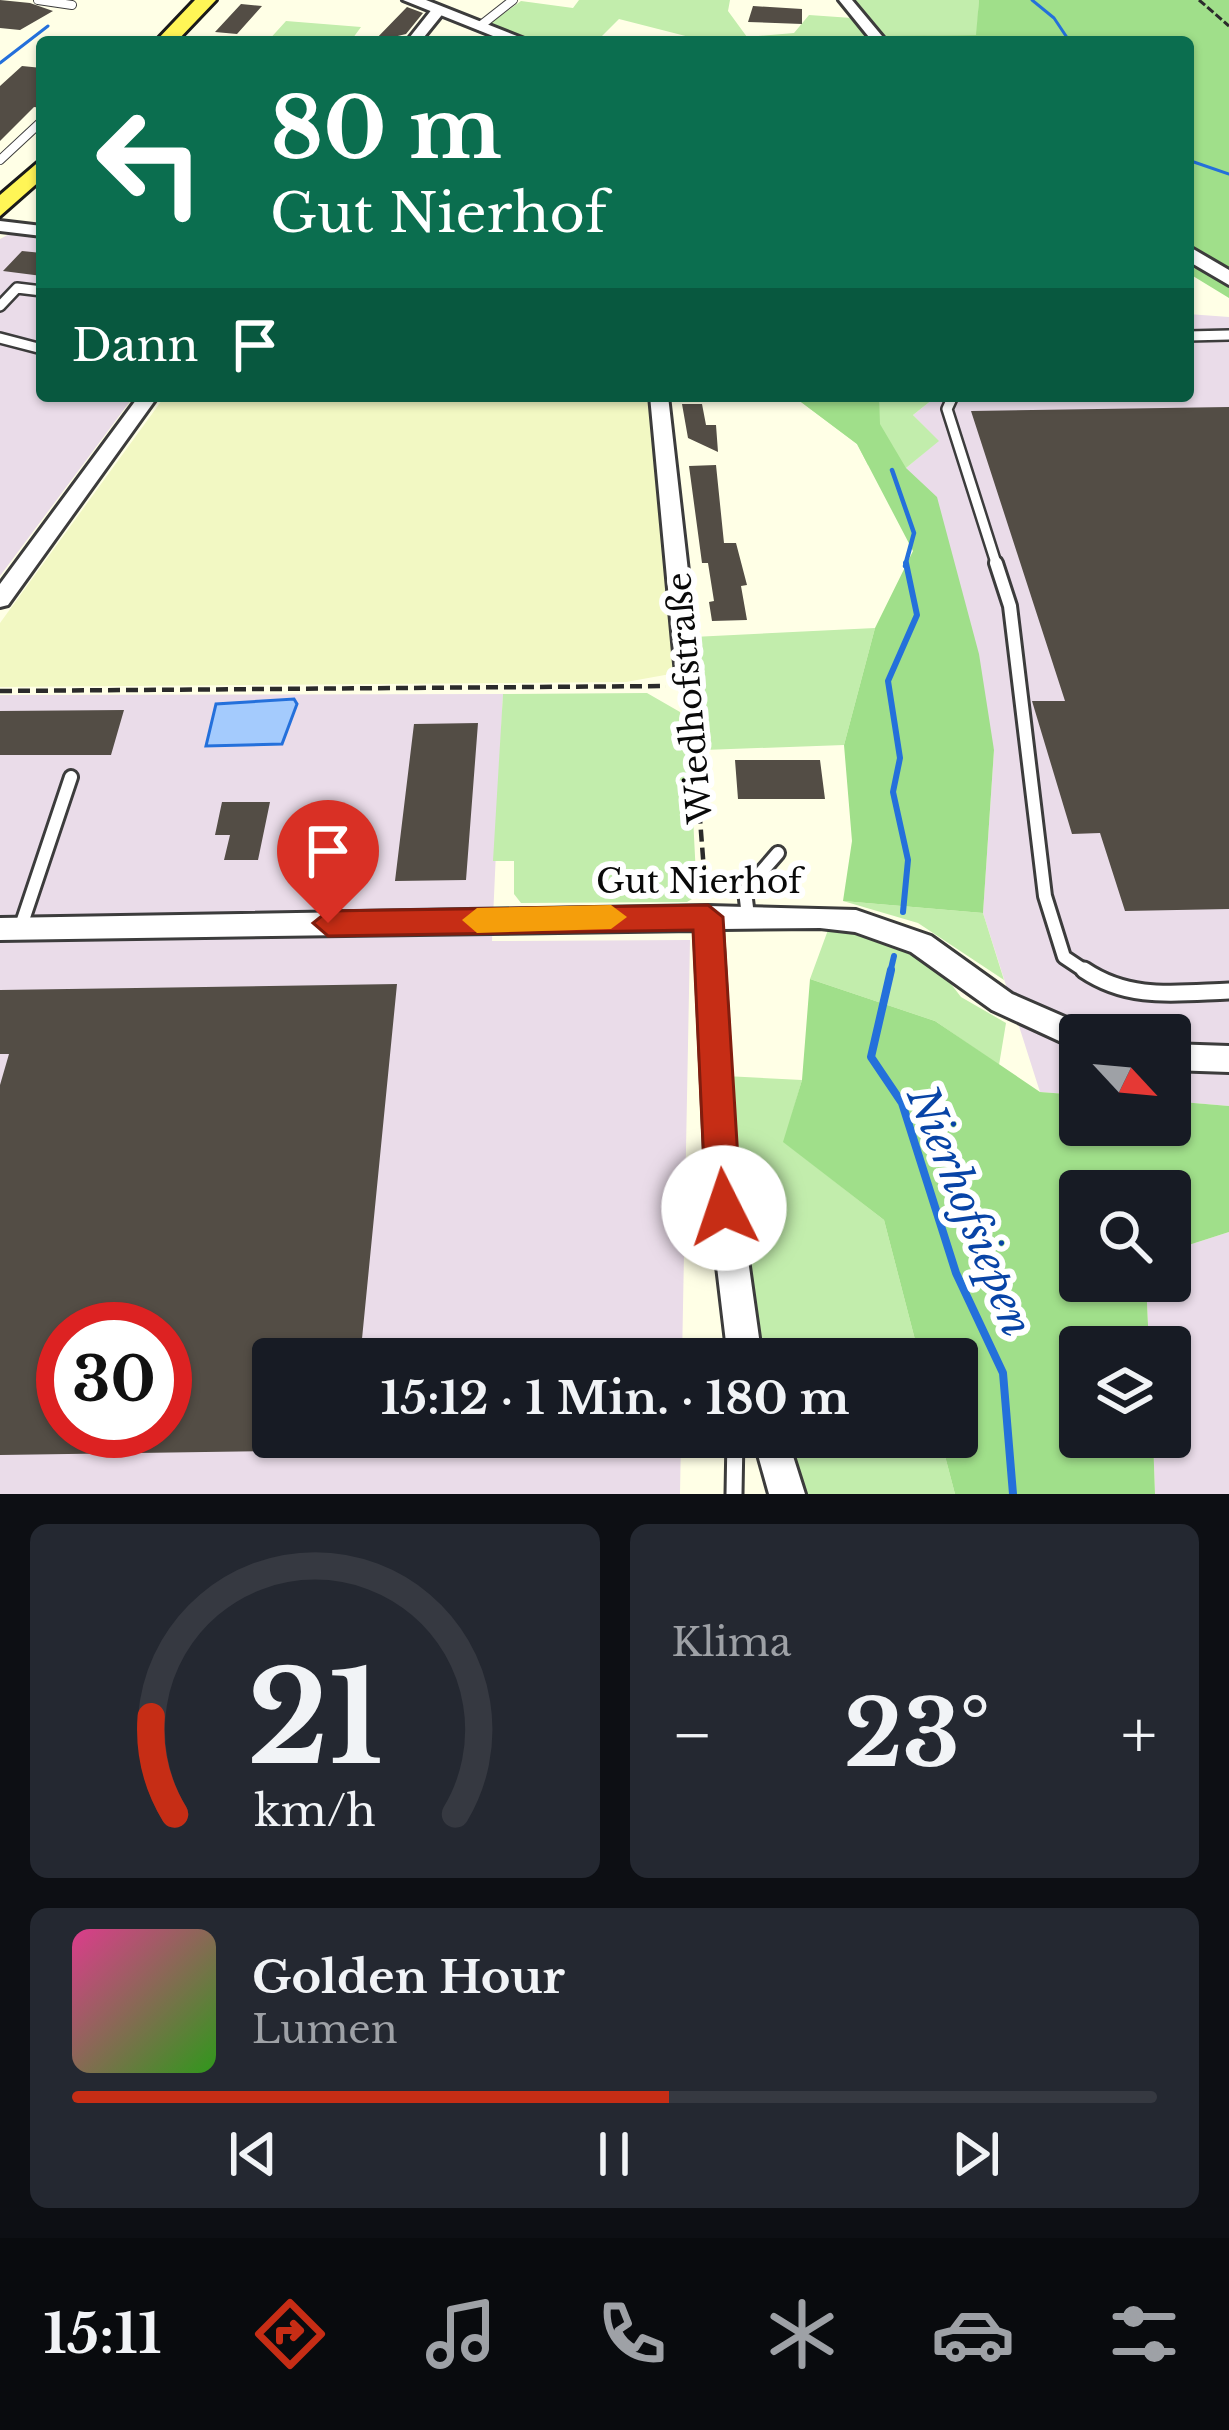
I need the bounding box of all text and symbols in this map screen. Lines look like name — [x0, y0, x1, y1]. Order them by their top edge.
text: 80 m — [270, 77, 502, 181]
icon: left — [72, 84, 228, 240]
text: Gut Nierhof — [270, 180, 607, 247]
icon: arrive — [222, 312, 288, 378]
text: Dann — [72, 317, 198, 373]
street label: Wiedhofstraße — [658, 571, 721, 826]
pin — [277, 800, 379, 923]
icon: arrive — [295, 818, 361, 884]
street label: Gut Nierhof — [596, 861, 805, 902]
north arrow — [1059, 1014, 1191, 1146]
map controls — [1059, 1014, 1191, 1458]
water label: Nierhofsiepen — [896, 1077, 1044, 1344]
position arrow — [661, 1145, 787, 1271]
button: search — [1059, 1170, 1191, 1302]
speed limit sign: 30 — [36, 1302, 192, 1458]
button: layers — [1059, 1326, 1191, 1458]
text: 15:12 · 1 Min. · 180 m — [381, 1370, 849, 1426]
text: Klima — [672, 1618, 791, 1667]
text: 21 — [247, 1642, 383, 1797]
text: 23° — [844, 1679, 990, 1790]
text: − — [672, 1694, 713, 1776]
text: + — [1121, 1694, 1157, 1776]
text: km/h — [254, 1784, 376, 1838]
text: Golden Hour — [252, 1949, 565, 2005]
text: Lumen — [252, 2005, 398, 2054]
icon: previous — [220, 2121, 286, 2187]
icon: pause — [581, 2121, 647, 2187]
icon: next — [943, 2121, 1009, 2187]
icon: directions — [248, 2292, 332, 2376]
icon: music — [419, 2292, 503, 2376]
icon: phone — [590, 2292, 674, 2376]
icon: climate — [760, 2292, 844, 2376]
icon: car — [931, 2292, 1015, 2376]
icon: filters — [1102, 2292, 1186, 2376]
text: 15:11 — [43, 2301, 161, 2368]

